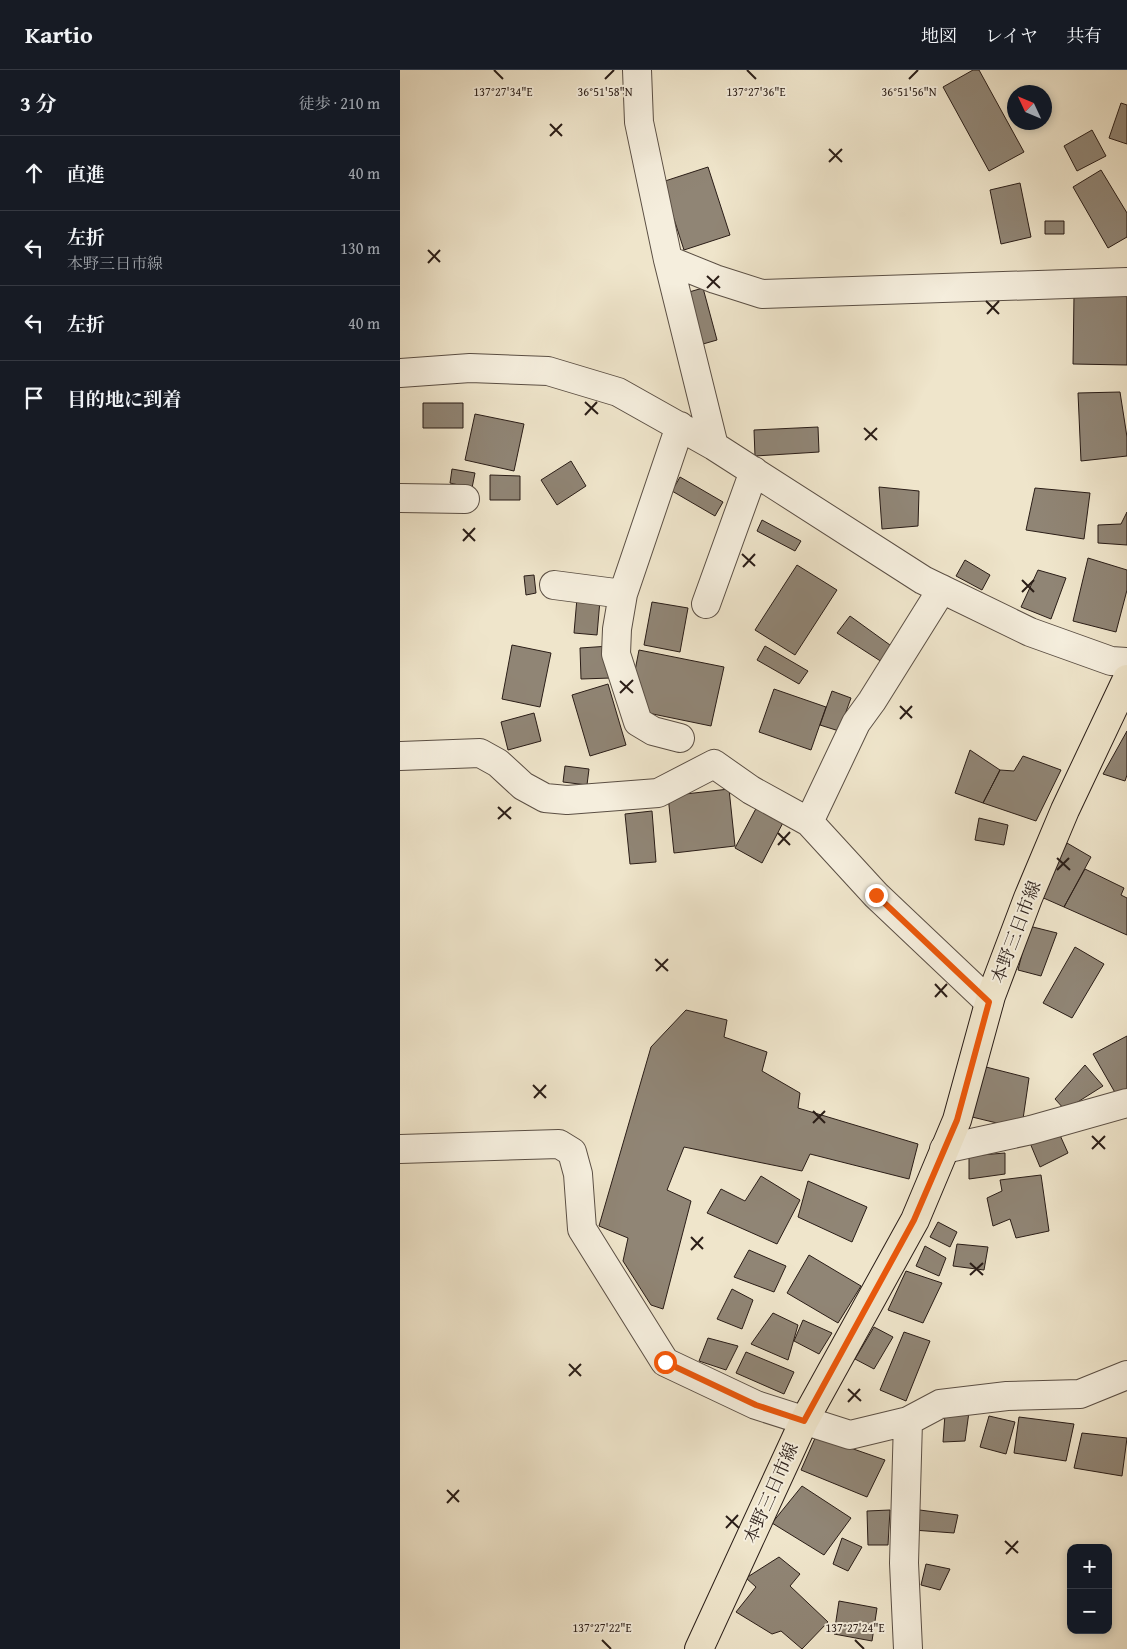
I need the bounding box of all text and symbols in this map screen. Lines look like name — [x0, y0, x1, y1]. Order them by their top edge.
text: Kartio — [25, 17, 93, 52]
text: 地図 — [921, 22, 957, 49]
text: レイヤ — [985, 22, 1038, 49]
text: 共有 — [1066, 22, 1102, 49]
text: 137°27'34"E — [473, 83, 533, 100]
text: 36°51'58"N — [577, 83, 633, 100]
text: 137°27'36"E — [726, 83, 786, 100]
text: 36°51'56"N — [881, 83, 937, 100]
north arrow — [1007, 85, 1052, 130]
text: 3 分 — [20, 88, 57, 119]
text: 徒歩 · 210 m — [299, 91, 380, 115]
icon: ahead — [20, 159, 48, 187]
text: 直進 — [67, 160, 105, 188]
text: 40 m — [348, 161, 380, 185]
text: 左折 — [67, 223, 105, 251]
icon: left — [20, 234, 48, 262]
text: 130 m — [340, 236, 380, 260]
text: 本野三日市線 — [67, 251, 163, 275]
icon: left — [20, 309, 48, 337]
text: 左折 — [67, 310, 105, 338]
text: 40 m — [348, 311, 380, 335]
icon: arrive — [20, 384, 48, 412]
text: 目的地に到着 — [67, 385, 181, 413]
street label: 本野三日市線 — [984, 877, 1047, 987]
route end — [865, 884, 888, 907]
route start — [654, 1351, 677, 1374]
street label: 本野三日市線 — [736, 1438, 805, 1548]
map controls — [1067, 1544, 1112, 1634]
button: + — [1067, 1544, 1112, 1589]
button: − — [1067, 1589, 1112, 1634]
text: 137°27'22"E — [572, 1619, 632, 1636]
text: 137°27'24"E — [825, 1619, 885, 1636]

